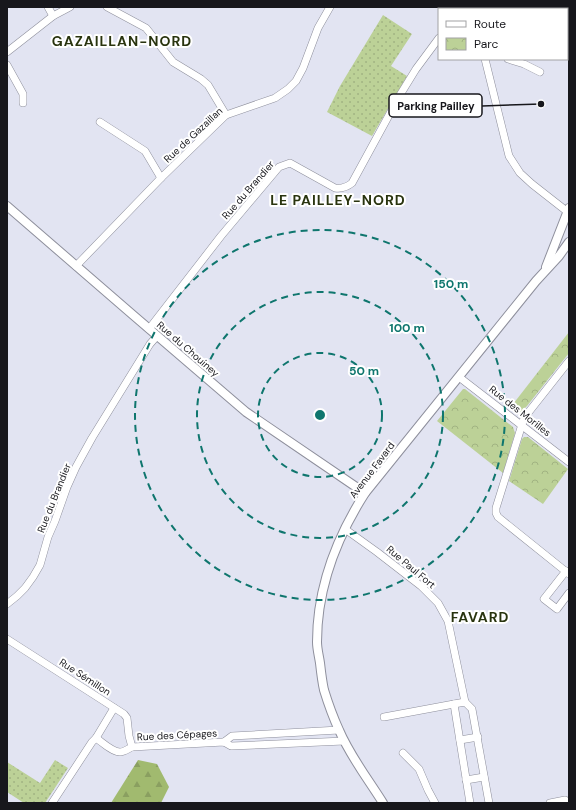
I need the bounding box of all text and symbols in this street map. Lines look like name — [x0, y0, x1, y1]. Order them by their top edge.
legend — [438, 8, 568, 60]
text: Route — [474, 16, 506, 32]
district label: GAZAILLAN-NORD — [52, 32, 192, 50]
text: Parc — [474, 36, 498, 52]
callout: Parking Pailley — [389, 94, 482, 117]
text: Parking Pailley — [397, 99, 475, 113]
street label: Rue de Gazaillan — [161, 104, 225, 166]
street label: Rue du Brandier — [219, 158, 277, 222]
district label: LE PAILLEY-NORD — [270, 191, 406, 209]
text: 150 m — [434, 276, 468, 292]
street label: Rue du Chouiney — [154, 318, 222, 380]
text: 100 m — [389, 320, 425, 336]
text: 50 m — [349, 363, 379, 379]
street label: Rue des Morilles — [486, 383, 554, 439]
centre of rings — [313, 408, 327, 422]
street label: Avenue Favard — [347, 439, 397, 501]
street label: Rue du Brandier — [34, 461, 74, 535]
street label: Rue Paul Fort — [384, 543, 438, 591]
district label: FAVARD — [451, 608, 509, 626]
street label: Rue Sémillon — [57, 655, 113, 699]
street label: Rue des Cépages — [137, 726, 217, 744]

